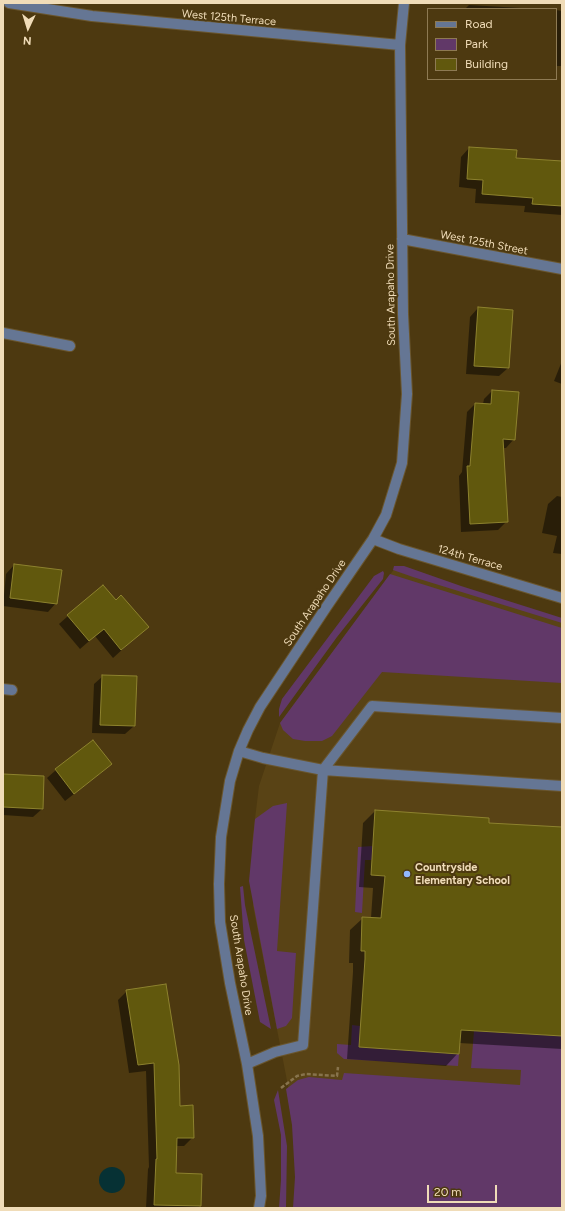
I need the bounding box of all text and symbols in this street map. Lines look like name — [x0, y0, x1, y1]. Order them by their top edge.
street label: West 125th Terrace — [181, 7, 277, 29]
north arrow — [8, 8, 48, 48]
legend — [427, 8, 557, 80]
text: Road — [465, 17, 493, 31]
text: N — [22, 34, 32, 47]
text: Park — [465, 37, 488, 51]
text: Building — [465, 57, 508, 71]
street label: West 125th Street — [439, 228, 529, 258]
street label: South Arapaho Drive — [384, 244, 398, 346]
street label: 124th Terrace — [436, 542, 504, 574]
street label: South Arapaho Drive — [281, 557, 349, 649]
place label: Countryside Elementary School — [415, 861, 510, 887]
marker: Countryside Elementary School — [402, 869, 412, 879]
street label: South Arapaho Drive — [227, 914, 255, 1016]
scale bar — [429, 1177, 499, 1203]
text: 20 m — [434, 1185, 462, 1199]

